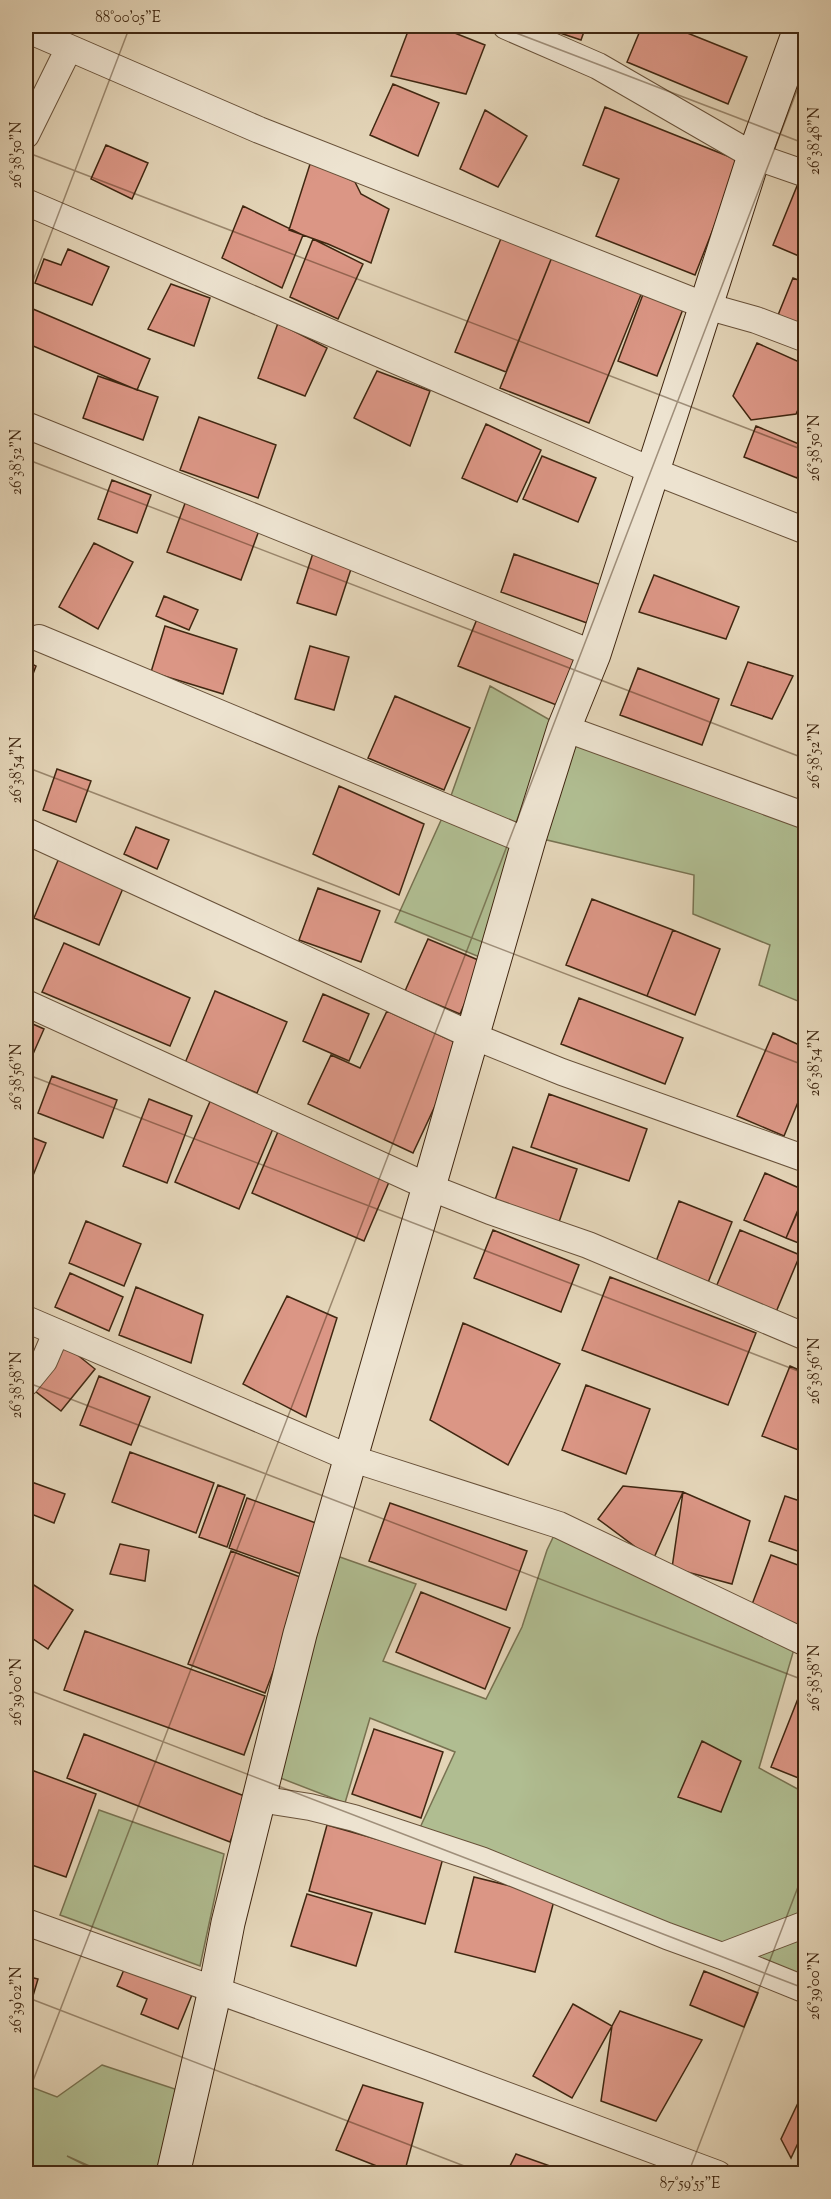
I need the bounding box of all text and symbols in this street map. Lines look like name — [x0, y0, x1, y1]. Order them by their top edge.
text: 88°00'05"E — [95, 8, 161, 29]
text: 26°38'48"N — [805, 107, 826, 175]
text: 26°38'50"N — [7, 122, 28, 188]
text: 26°38'50"N — [805, 415, 826, 481]
text: 26°38'52"N — [7, 429, 28, 495]
text: 26°38'52"N — [805, 723, 826, 789]
text: 26°38'54"N — [7, 737, 28, 803]
text: 26°38'54"N — [805, 1030, 826, 1096]
text: 26°38'56"N — [7, 1044, 28, 1110]
text: 26°38'56"N — [805, 1338, 826, 1404]
text: 26°38'58"N — [7, 1352, 28, 1418]
text: 26°38'58"N — [805, 1645, 826, 1711]
text: 26°39'00"N — [7, 1658, 28, 1726]
text: 26°39'00"N — [805, 1952, 826, 2020]
text: 26°39'02"N — [7, 1966, 28, 2034]
text: 87°59'55"E — [660, 2174, 720, 2195]

